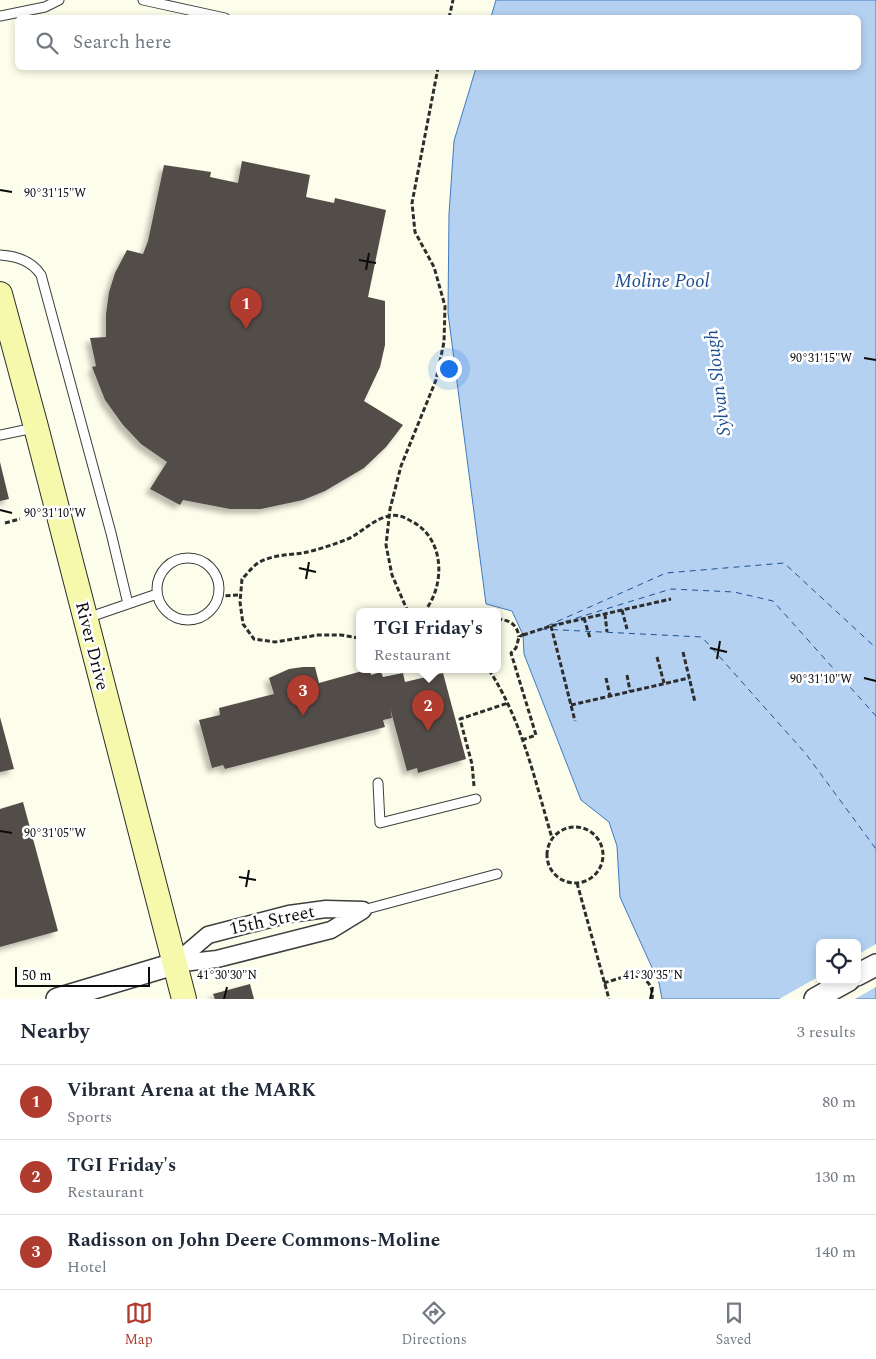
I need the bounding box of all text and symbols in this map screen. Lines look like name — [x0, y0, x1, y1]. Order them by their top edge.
search box — [15, 15, 861, 70]
text: Search here — [73, 28, 172, 57]
icon: search — [33, 29, 61, 57]
text: 90°31'15"W — [24, 184, 86, 203]
water label: Moline Pool — [614, 267, 710, 296]
pin: 1 — [230, 288, 262, 329]
water label: Sylvan Slough — [697, 328, 739, 438]
text: 90°31'15"W — [790, 349, 852, 368]
your location — [436, 356, 462, 382]
text: 90°31'10"W — [24, 504, 86, 523]
street label: River Drive — [68, 599, 116, 693]
popup — [356, 608, 501, 673]
text: TGI Friday's — [374, 614, 483, 643]
text: Restaurant — [374, 643, 451, 667]
text: 90°31'10"W — [790, 670, 852, 689]
pin: 3 — [287, 675, 319, 716]
pin: 2 — [412, 690, 444, 731]
text: 90°31'05"W — [24, 824, 86, 843]
street label: 15th Street — [227, 898, 317, 942]
map controls — [816, 939, 861, 984]
button: locate — [816, 939, 861, 984]
scale bar — [15, 964, 150, 987]
text: 50 m — [22, 965, 52, 986]
text: 41°30'30"N — [197, 966, 257, 985]
text: 41°30'35"N — [623, 966, 683, 985]
text: Nearby — [20, 1016, 90, 1048]
text: 3 results — [797, 1020, 856, 1044]
text: Vibrant Arena at the MARK — [67, 1076, 316, 1105]
text: 1 — [32, 1090, 40, 1114]
text: 80 m — [822, 1090, 856, 1114]
text: Sports — [67, 1105, 112, 1129]
text: TGI Friday's — [67, 1151, 176, 1180]
text: 2 — [32, 1165, 40, 1189]
text: 130 m — [814, 1165, 856, 1189]
text: Restaurant — [67, 1180, 144, 1204]
text: Radisson on John Deere Commons-Moline — [67, 1226, 440, 1255]
text: 3 — [32, 1240, 40, 1264]
text: 140 m — [814, 1240, 856, 1264]
text: Hotel — [67, 1255, 107, 1279]
tab: Map — [124, 1299, 153, 1350]
tab: Directions — [401, 1299, 467, 1350]
tab: Saved — [716, 1299, 752, 1350]

